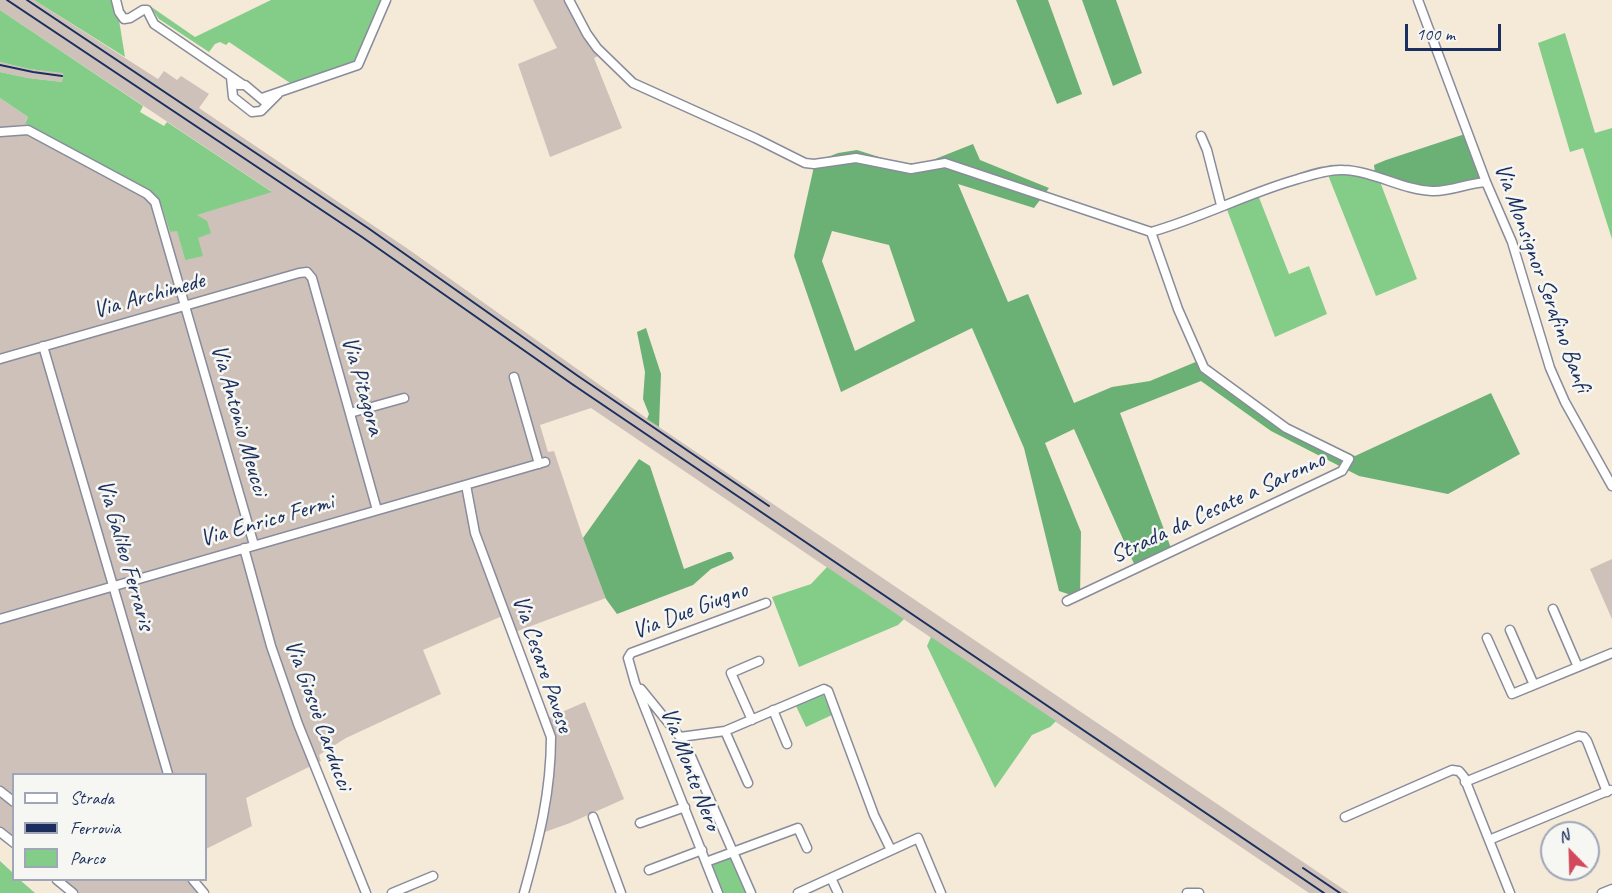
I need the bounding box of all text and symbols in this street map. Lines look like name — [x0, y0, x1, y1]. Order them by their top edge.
scale bar — [1408, 12, 1504, 50]
text: 100 m — [1416, 23, 1455, 45]
street label: Via Monsignor Serafino Banfi — [1487, 160, 1597, 396]
street label: Via Archimede — [90, 266, 208, 326]
street label: Via Pitagora — [334, 333, 390, 439]
street label: Via Antonio Meucci — [204, 341, 274, 499]
street label: Strada da Cesate a Saronno — [1106, 446, 1330, 570]
street label: Via Galileo Ferraris — [90, 476, 160, 634]
street label: Via Enrico Fermi — [197, 488, 337, 554]
street label: Via Due Giugno — [628, 576, 752, 646]
street label: Via Cesare Pavese — [505, 592, 579, 736]
street label: Via Giosuè Carducci — [277, 636, 359, 794]
street label: Via Monte Nero — [653, 703, 727, 835]
legend — [12, 773, 207, 881]
text: Strada — [70, 787, 114, 809]
text: Ferrovia — [70, 817, 120, 839]
north arrow — [1540, 821, 1600, 881]
text: N — [1555, 825, 1572, 847]
text: Parco — [70, 847, 105, 869]

